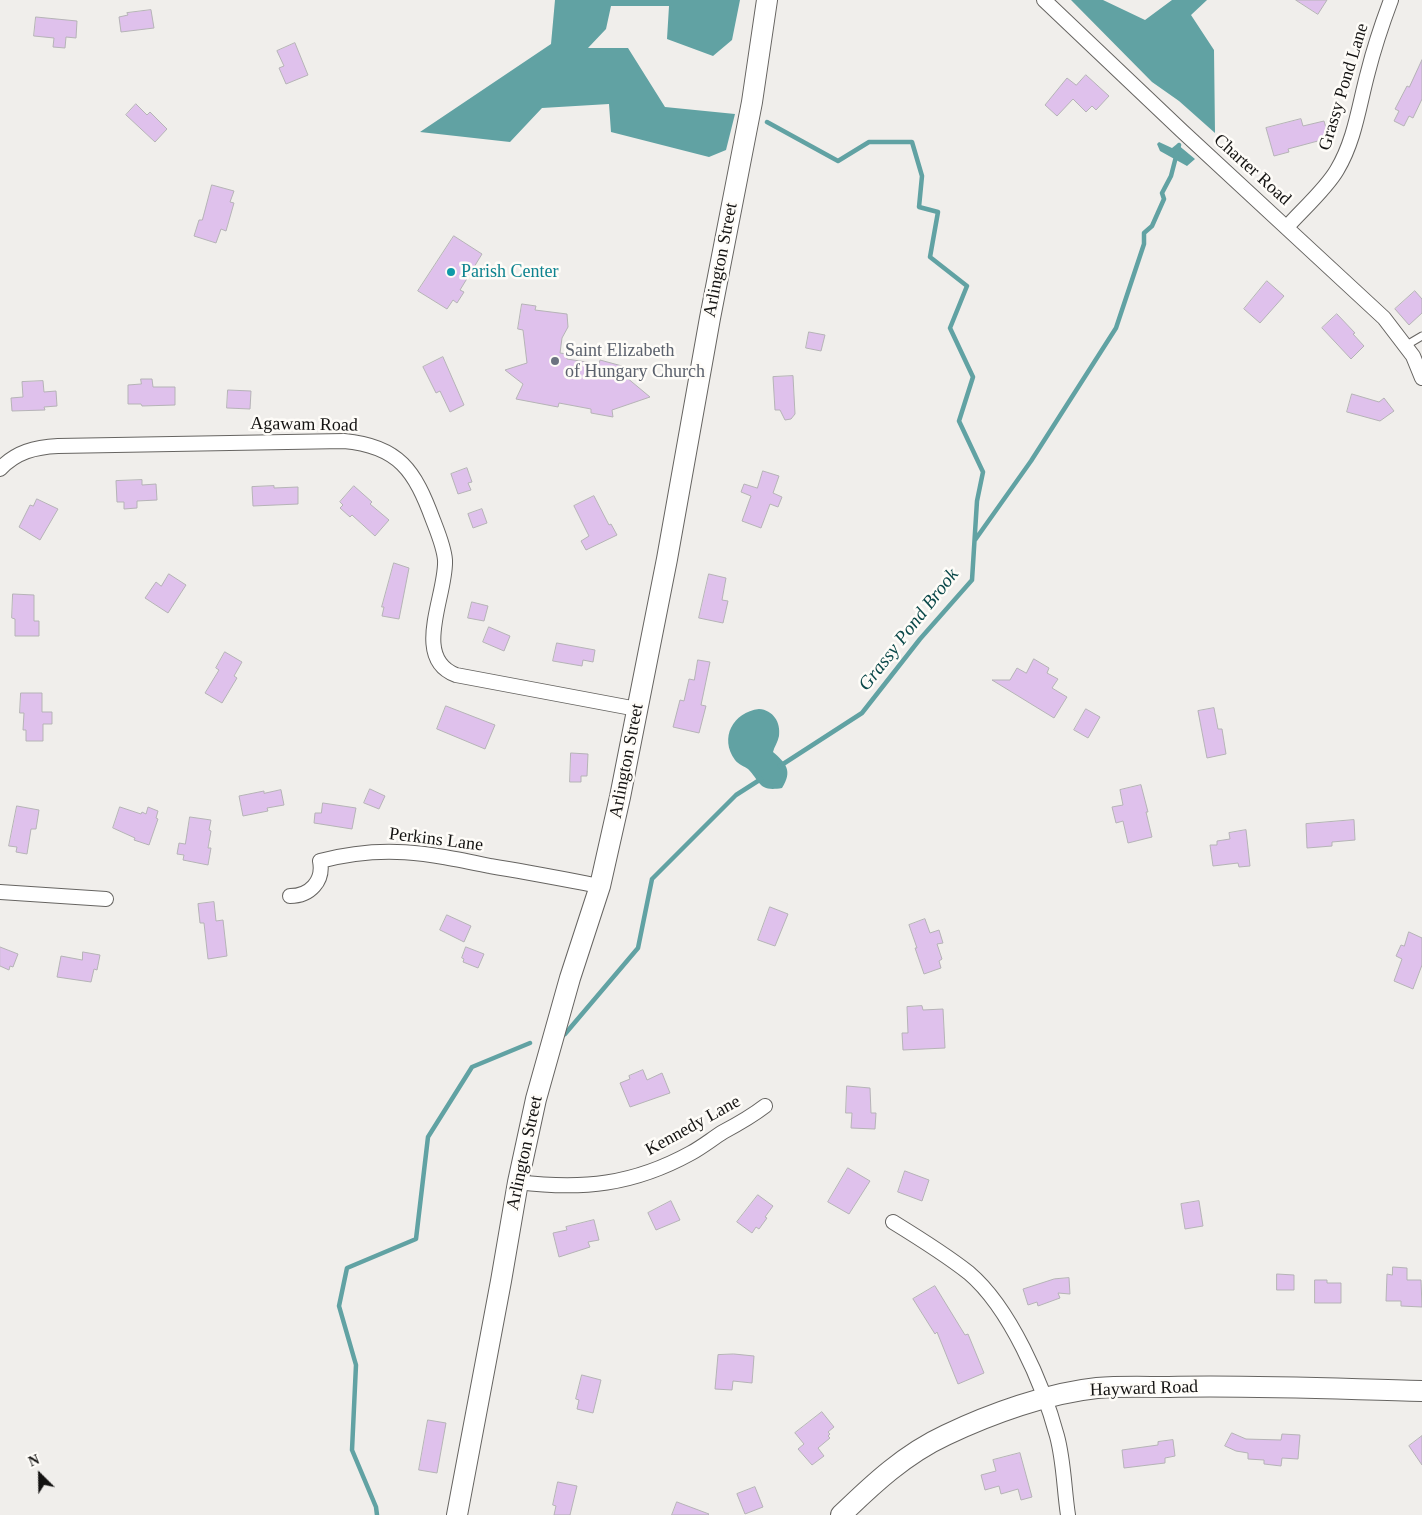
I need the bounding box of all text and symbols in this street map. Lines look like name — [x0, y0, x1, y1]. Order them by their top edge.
street label: Grassy Pond Lane — [1314, 21, 1374, 153]
street label: Charter Road — [1209, 130, 1295, 210]
street label: Arlington Street — [699, 201, 743, 319]
place label: Parish Center — [461, 261, 558, 283]
marker: Parish Center — [445, 266, 457, 278]
place label: Saint Elizabeth of Hungary Church — [565, 340, 705, 382]
marker: Saint Elizabeth of Hungary Church — [549, 355, 561, 367]
street label: Agawam Road — [250, 413, 358, 437]
water label: Grassy Pond Brook — [854, 564, 964, 696]
street label: Arlington Street — [605, 702, 649, 820]
street label: Perkins Lane — [388, 824, 484, 856]
street label: Kennedy Lane — [642, 1091, 744, 1161]
street label: Arlington Street — [502, 1094, 548, 1212]
street label: Hayward Road — [1089, 1376, 1199, 1402]
north arrow — [15, 1450, 65, 1500]
text: N — [26, 1452, 42, 1470]

